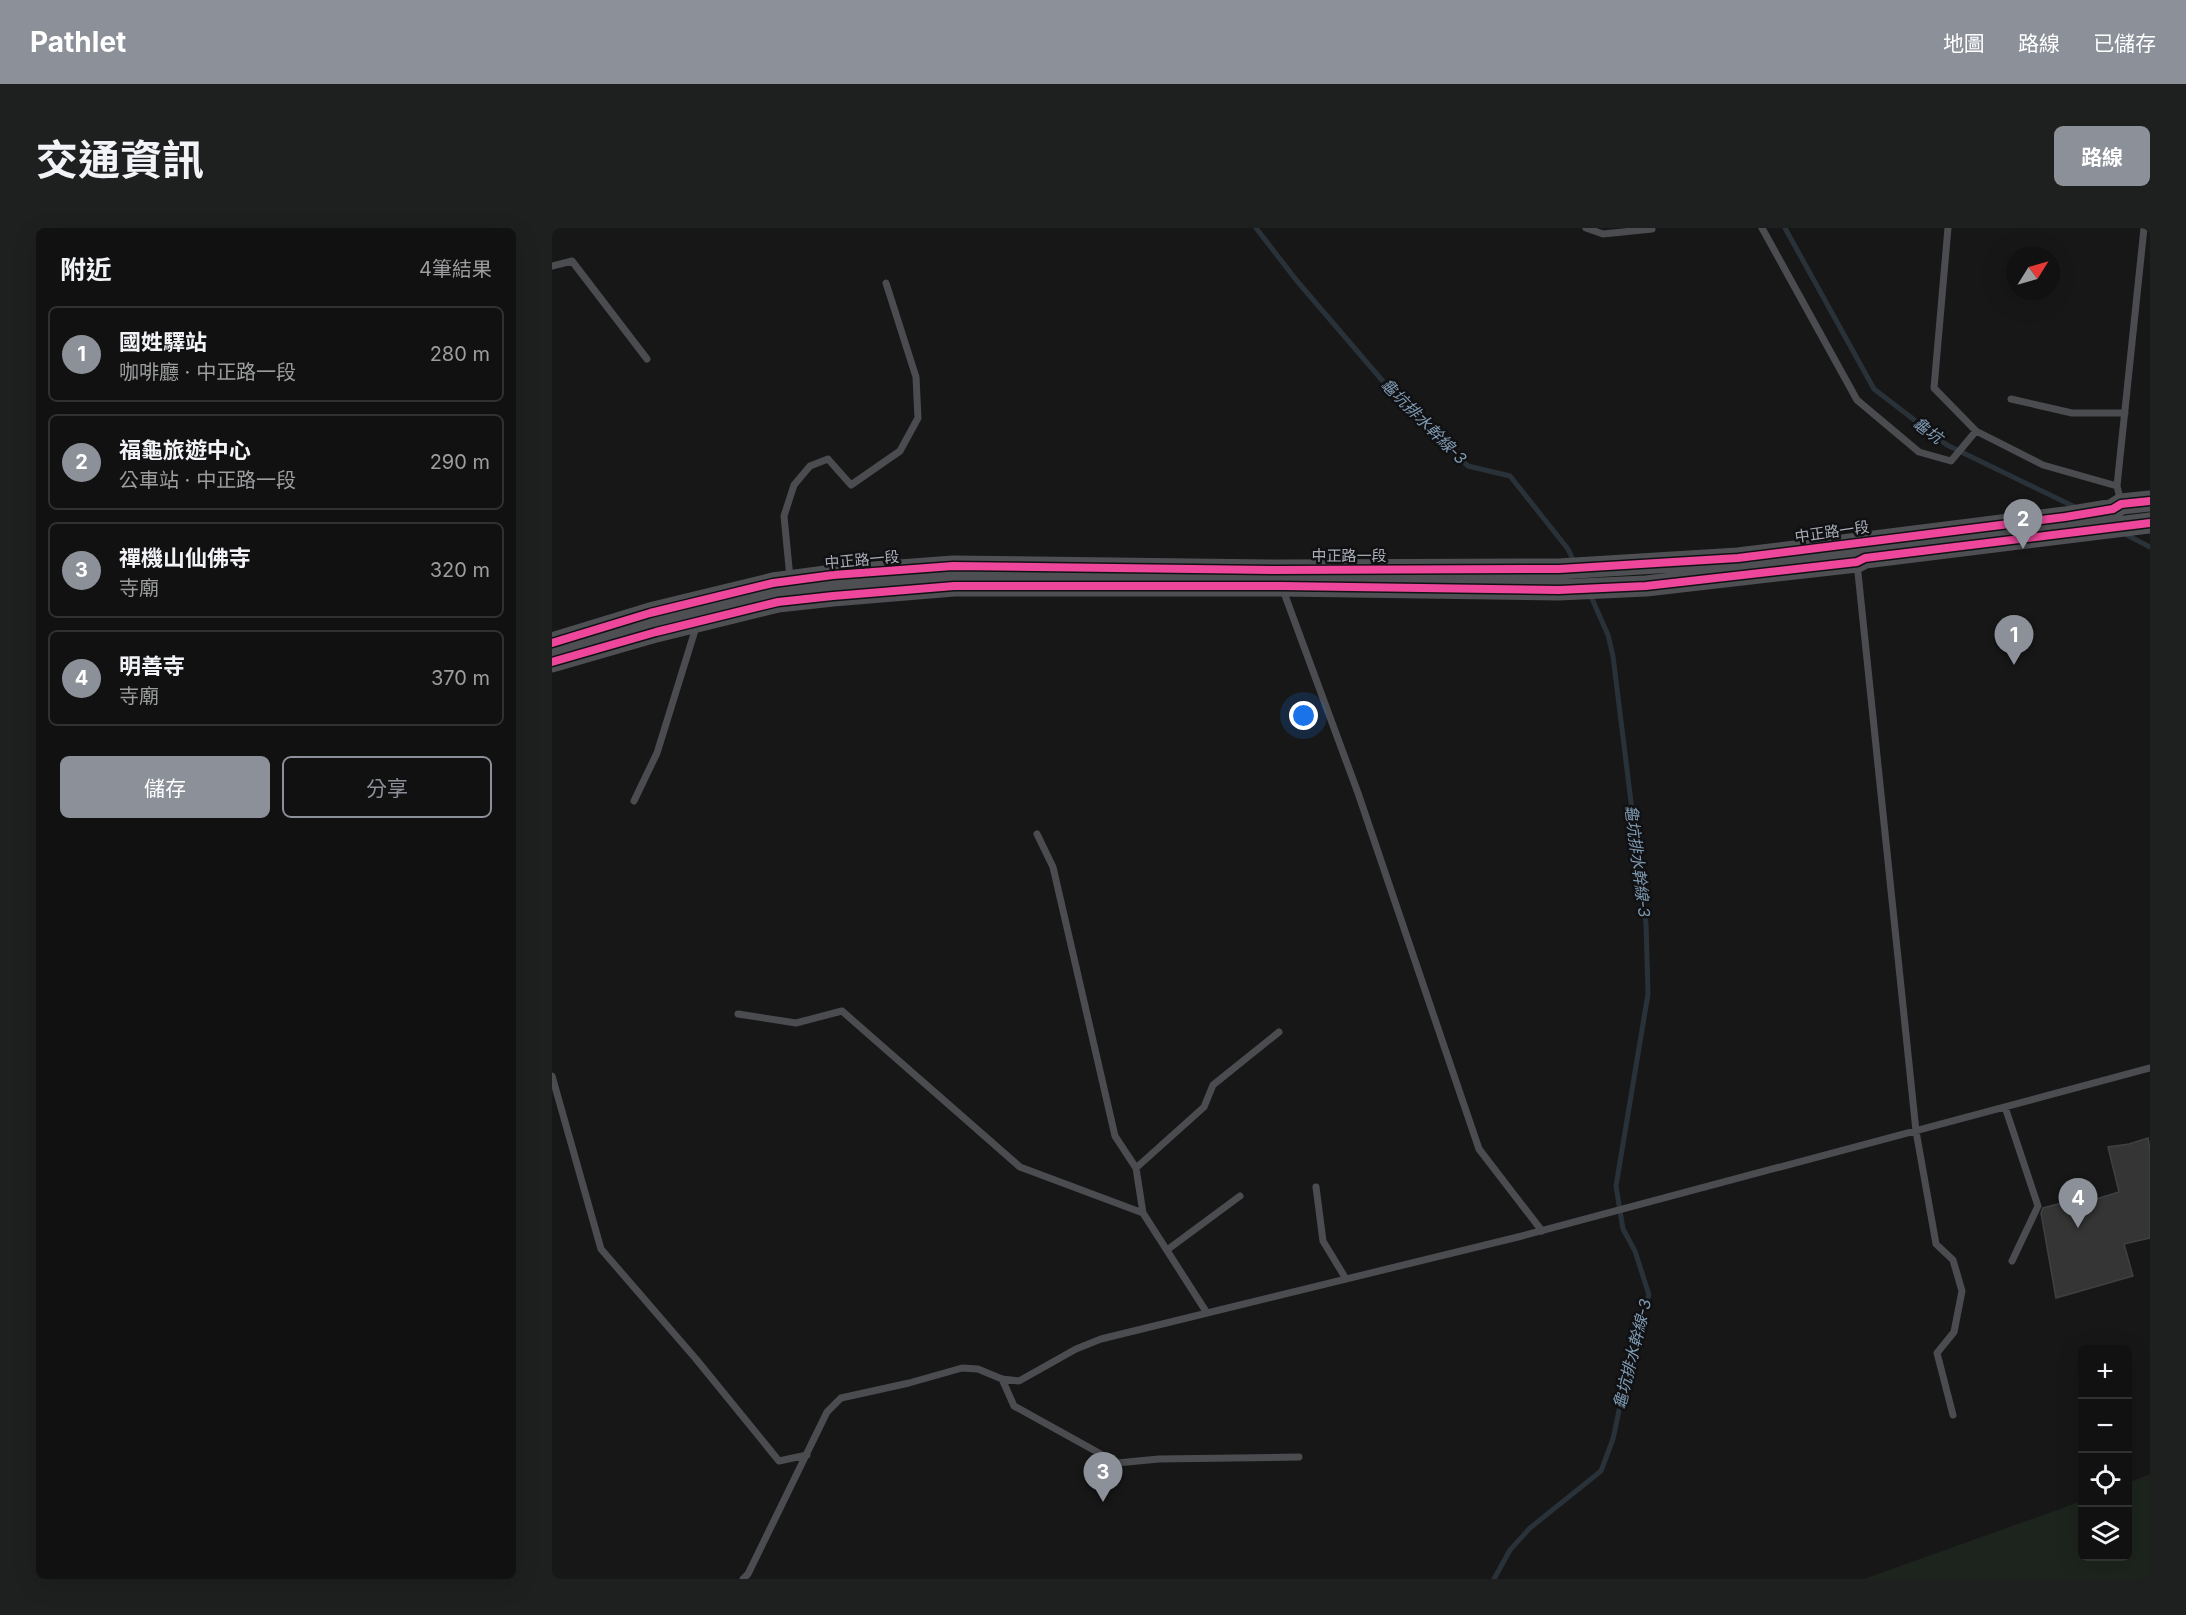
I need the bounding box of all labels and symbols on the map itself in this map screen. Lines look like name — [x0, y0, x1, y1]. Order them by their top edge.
north arrow — [2006, 246, 2060, 300]
water label: 龜坑排水幹線-3 — [1377, 374, 1471, 468]
water label: 龜坑 — [1909, 412, 1948, 449]
pin: 2 — [2004, 500, 2042, 549]
street label: 中正路一段 — [1793, 517, 1870, 546]
street label: 中正路一段 — [1311, 546, 1387, 565]
street label: 中正路一段 — [824, 547, 900, 572]
pin: 1 — [1994, 616, 2034, 665]
your location — [1289, 701, 1318, 730]
water label: 龜坑排水幹線-3 — [1621, 804, 1655, 918]
pin: 4 — [2058, 1178, 2098, 1228]
water label: 龜坑排水幹線-3 — [1609, 1297, 1655, 1411]
pin: 3 — [1084, 1452, 1122, 1502]

